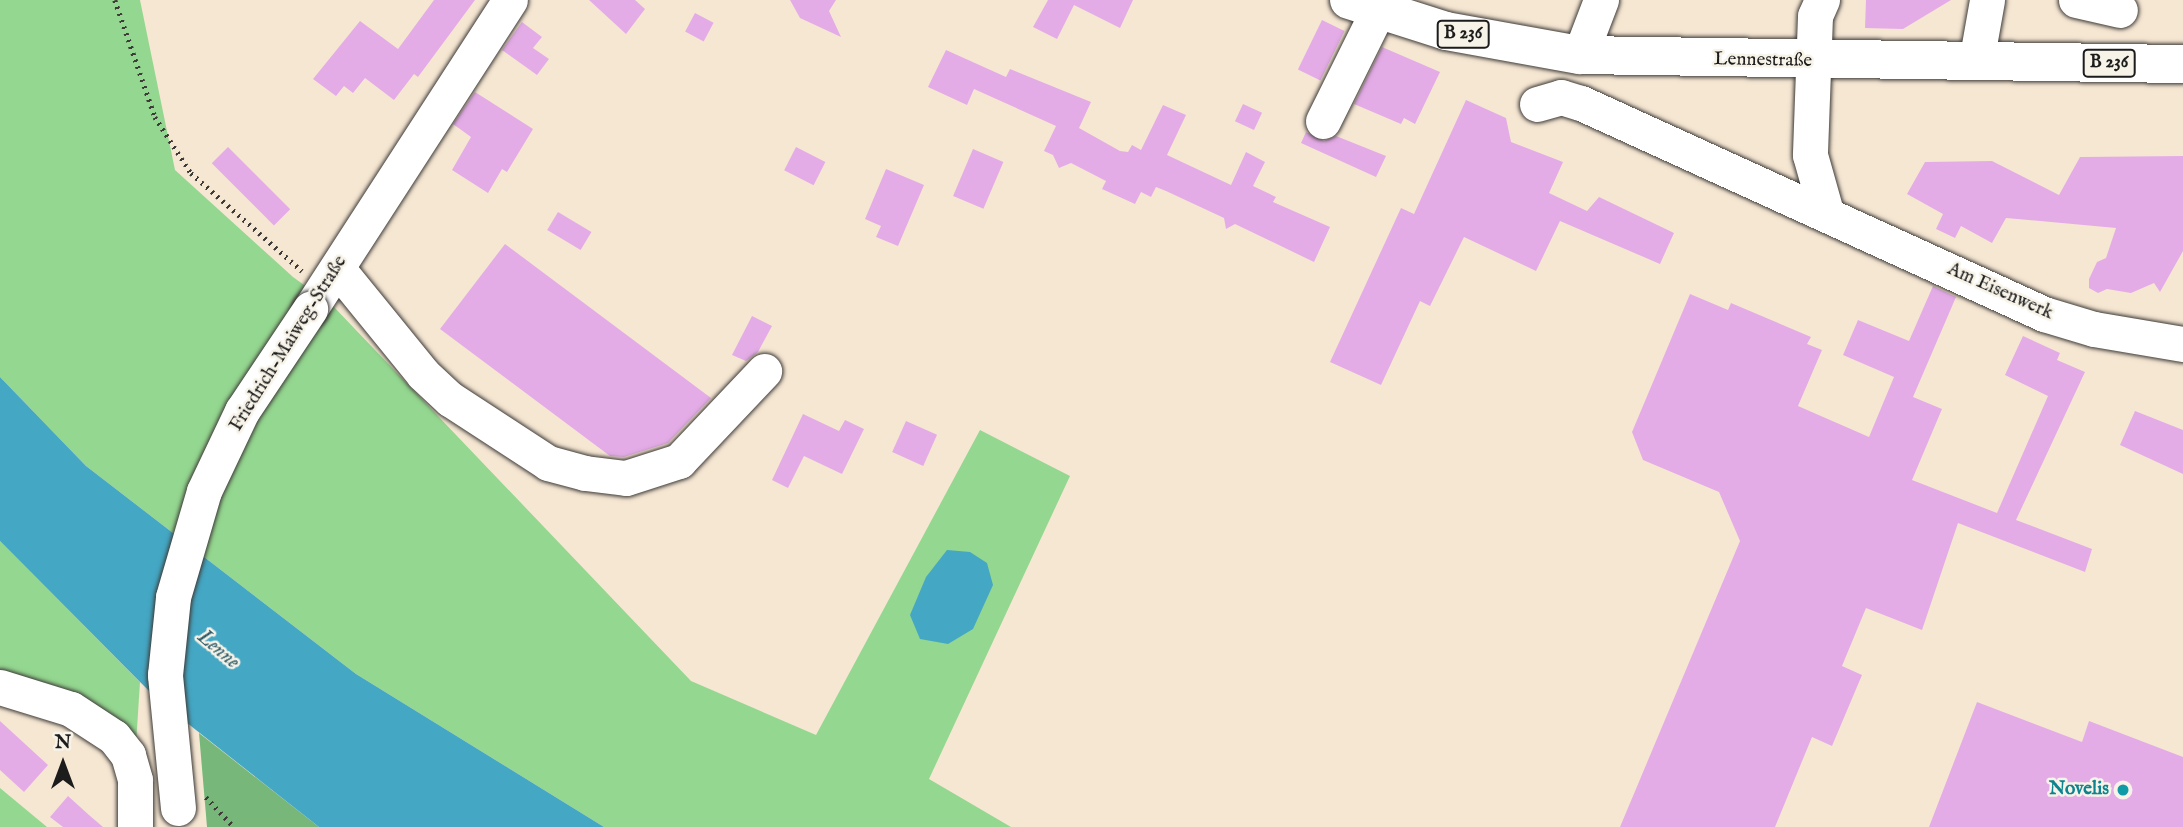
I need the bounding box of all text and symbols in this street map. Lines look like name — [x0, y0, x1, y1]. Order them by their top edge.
road number: B 236 — [1435, 19, 1491, 48]
road number: B 236 — [2081, 48, 2137, 78]
street label: Lennestraße — [1714, 49, 1812, 73]
street label: Friedrich-Maiweg-Straße — [226, 252, 352, 436]
street label: Am Eisenwerk — [1944, 259, 2056, 325]
water label: Lenne — [192, 625, 244, 675]
north arrow — [28, 729, 98, 799]
text: N — [55, 731, 71, 755]
place label: Novelis — [2049, 779, 2109, 801]
marker: Novelis — [2115, 782, 2131, 798]

